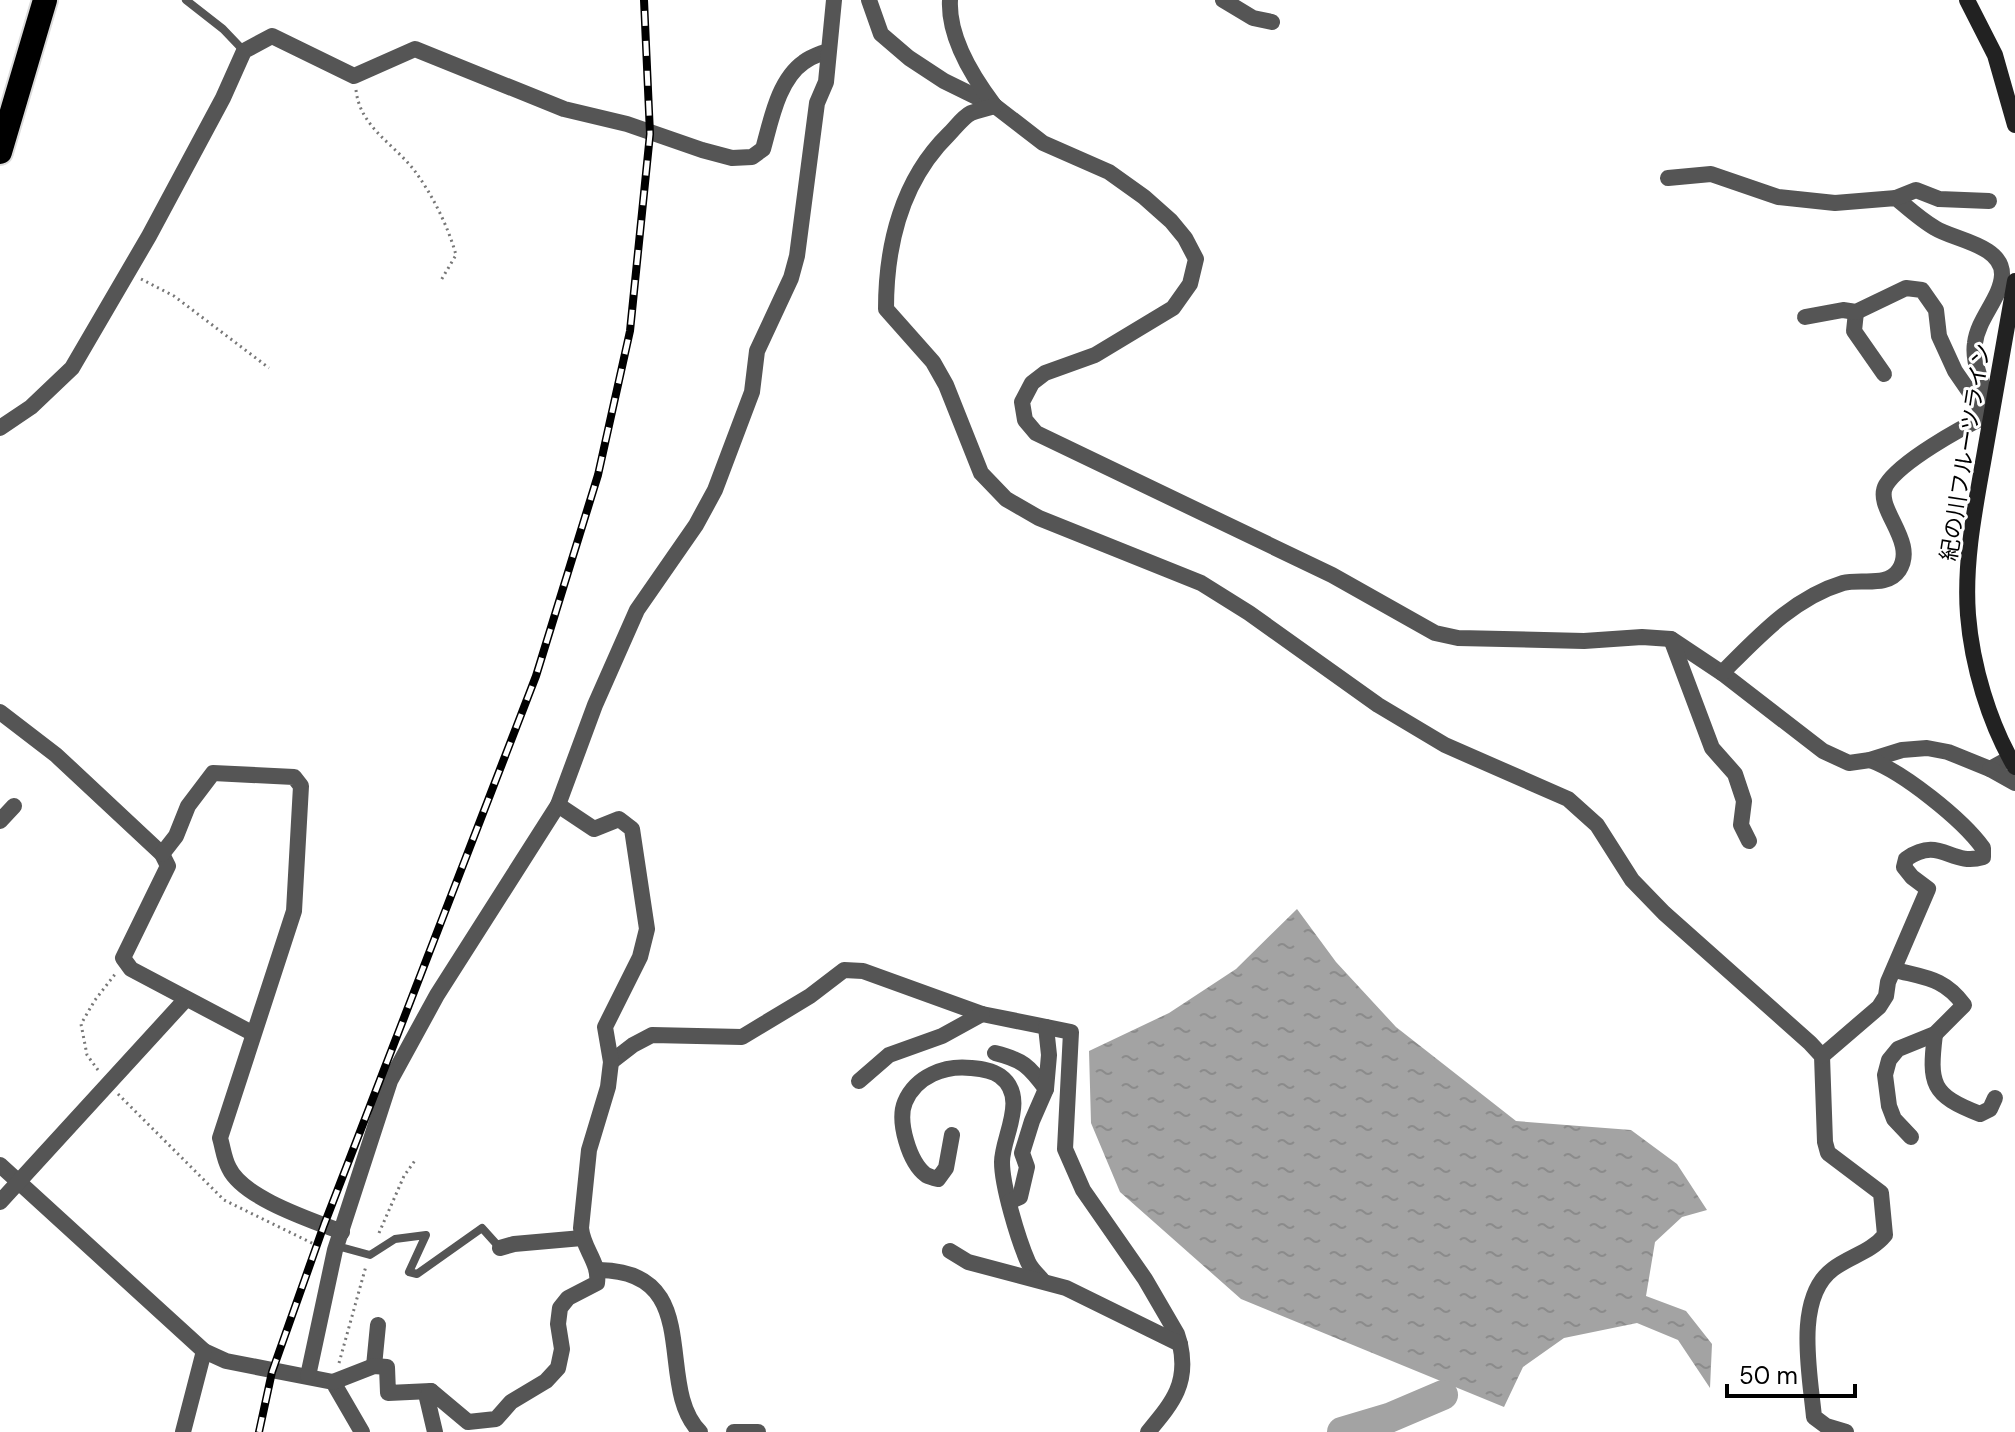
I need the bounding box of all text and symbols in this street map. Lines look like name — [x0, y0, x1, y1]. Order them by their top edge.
street label: 紀の川フルーツライン — [1934, 341, 1997, 563]
scale bar — [1727, 1348, 1855, 1398]
text: 50 m — [1739, 1360, 1798, 1391]

